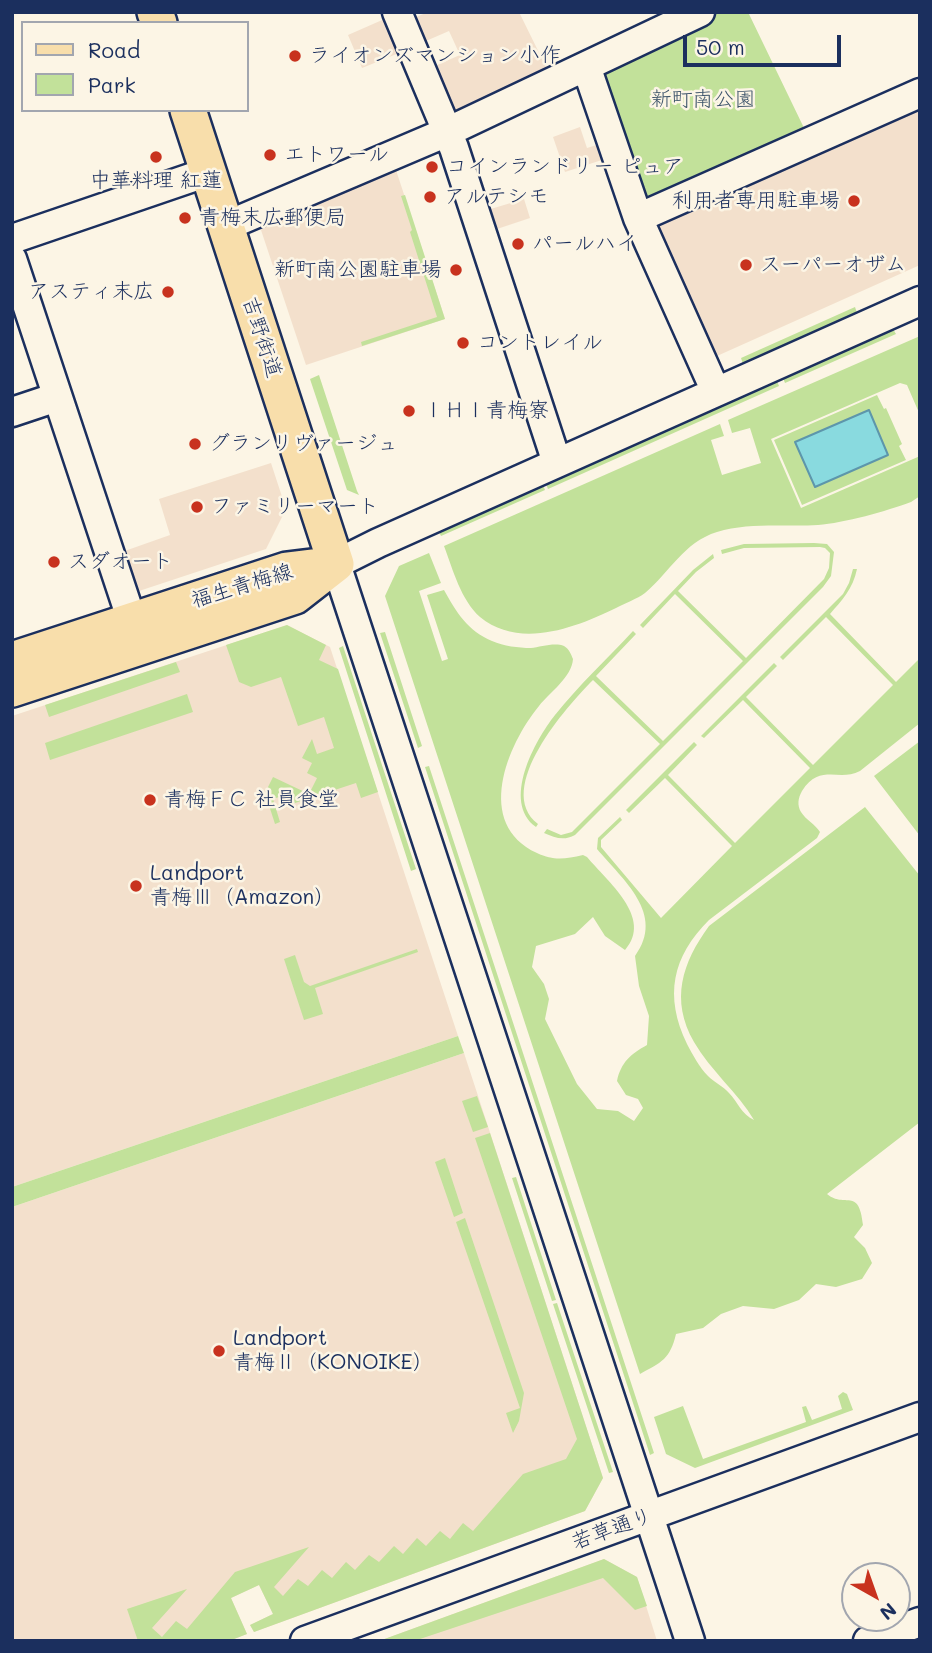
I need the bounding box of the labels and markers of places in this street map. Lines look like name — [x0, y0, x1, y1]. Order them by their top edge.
place label: ライオンズマンション小作 — [309, 43, 561, 69]
marker: ライオンズマンション小作 — [287, 48, 303, 64]
place label: エトワール — [284, 142, 389, 168]
marker: エトワール — [262, 147, 278, 163]
marker: 中華料理 紅蓮 — [148, 149, 164, 165]
place label: コインランドリー ピュア — [446, 154, 684, 180]
marker: コインランドリー ピュア — [424, 159, 440, 175]
place label: 中華料理 紅蓮 — [90, 168, 222, 194]
place label: アルテシモ — [444, 184, 549, 210]
place label: 利用者専用駐車場 — [672, 188, 840, 214]
marker: アルテシモ — [422, 189, 438, 205]
marker: 利用者専用駐車場 — [846, 193, 862, 209]
place label: 青梅末広郵便局 — [199, 205, 346, 231]
marker: 青梅末広郵便局 — [177, 210, 193, 226]
place label: パールハイ — [532, 231, 637, 257]
marker: パールハイ — [510, 236, 526, 252]
place label: スーパーオザム — [760, 252, 906, 278]
place label: 新町南公園駐車場 — [274, 257, 442, 283]
marker: スーパーオザム — [738, 257, 754, 273]
marker: 新町南公園駐車場 — [448, 262, 464, 278]
place label: アスティ末広 — [28, 279, 154, 305]
marker: アスティ末広 — [160, 284, 176, 300]
place label: コントレイル — [477, 330, 603, 356]
marker: コントレイル — [455, 335, 471, 351]
place label: ＩＨＩ青梅寮 — [423, 398, 549, 424]
marker: ＩＨＩ青梅寮 — [401, 403, 417, 419]
place label: グランリヴァージュ — [209, 431, 398, 457]
marker: グランリヴァージュ — [187, 436, 203, 452]
place label: ファミリーマート — [211, 494, 379, 520]
marker: ファミリーマート — [189, 499, 205, 515]
place label: スダオート — [68, 549, 173, 575]
marker: スダオート — [46, 554, 62, 570]
place label: 青梅ＦＣ 社員食堂 — [164, 787, 339, 813]
marker: 青梅ＦＣ 社員食堂 — [142, 792, 158, 808]
place label: Landport 青梅Ⅲ（Amazon） — [150, 861, 335, 911]
marker: Landport 青梅Ⅲ（Amazon） — [128, 878, 144, 894]
place label: Landport 青梅Ⅱ（KONOIKE） — [233, 1326, 433, 1376]
marker: Landport 青梅Ⅱ（KONOIKE） — [211, 1343, 227, 1359]

